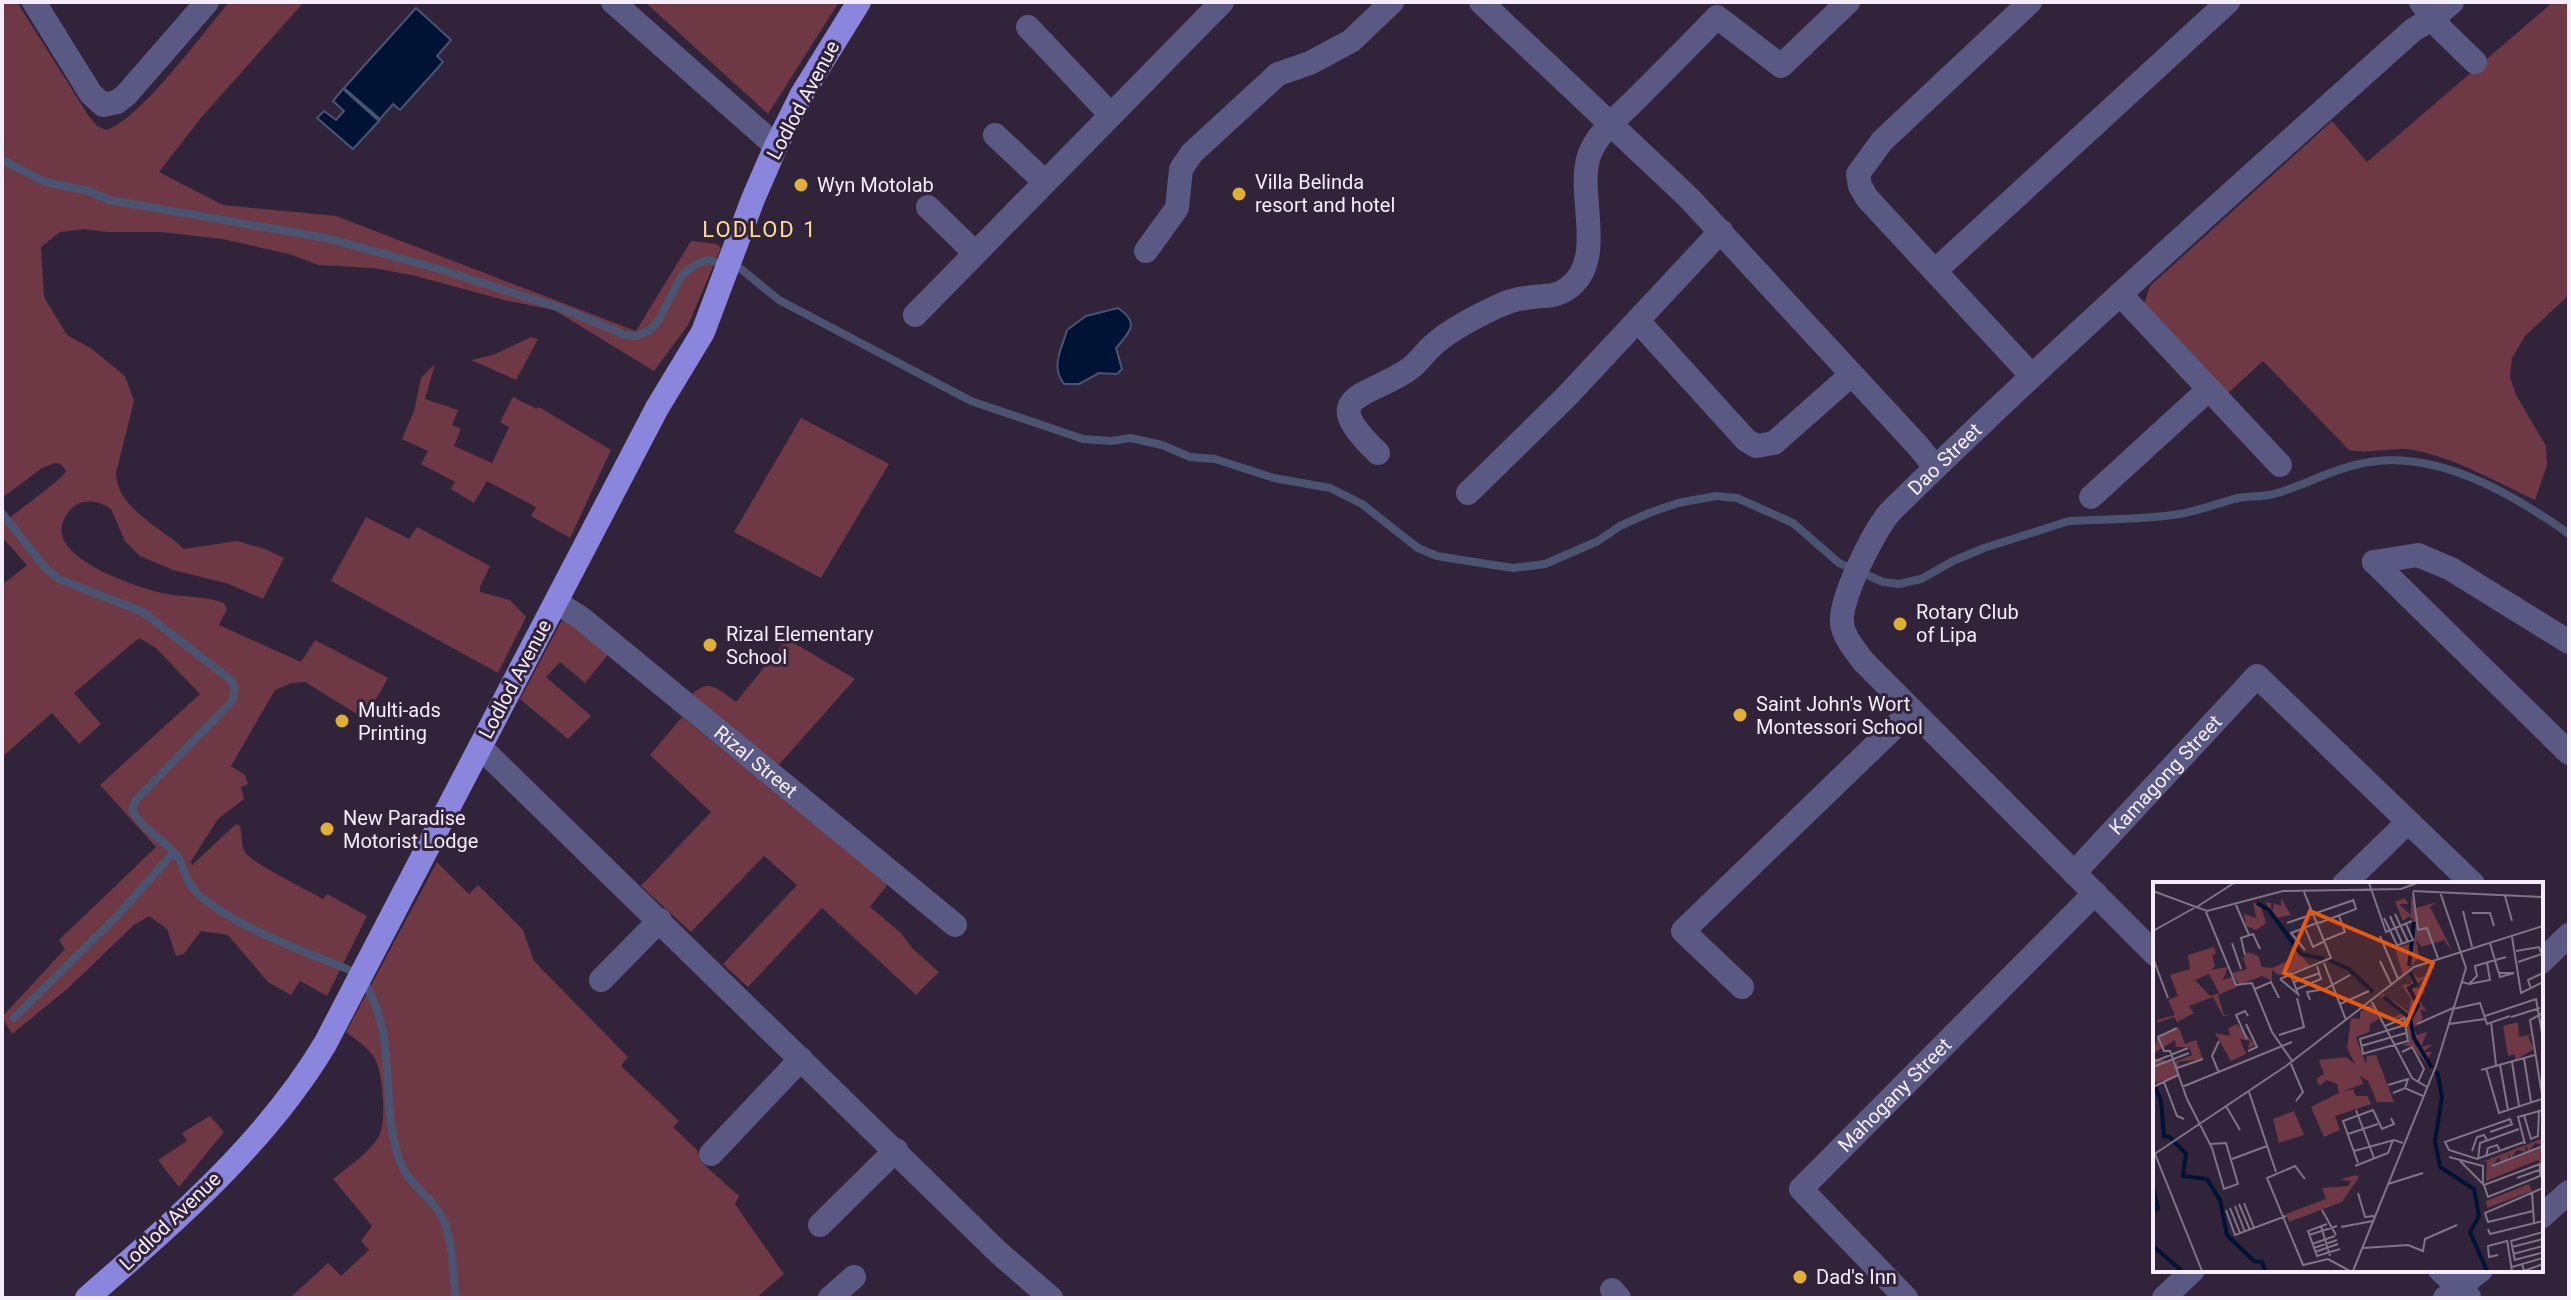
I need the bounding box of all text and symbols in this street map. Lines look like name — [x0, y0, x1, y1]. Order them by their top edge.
street label: Lodlod Avenue — [762, 36, 844, 164]
place label: Villa Belinda resort and hotel — [1255, 170, 1395, 217]
place label: Wyn Motolab — [817, 173, 934, 197]
marker: Wyn Motolab — [792, 176, 810, 194]
marker: Villa Belinda resort and hotel — [1230, 185, 1248, 203]
district label: LODLOD 1 — [702, 217, 818, 242]
street label: Dao Street — [1903, 418, 1986, 500]
place label: Rotary Club of Lipa — [1916, 600, 2019, 647]
street label: Lodlod Avenue — [474, 615, 556, 743]
marker: Rotary Club of Lipa — [1891, 615, 1909, 633]
place label: Rizal Elementary School — [726, 622, 874, 669]
marker: Rizal Elementary School — [701, 636, 719, 654]
place label: Saint John's Wort Montessori School — [1756, 692, 1923, 739]
place label: Multi-ads Printing — [358, 698, 441, 745]
marker: Saint John's Wort Montessori School — [1731, 706, 1749, 724]
street label: Kamagong Street — [2104, 710, 2227, 840]
marker: Multi-ads Printing — [333, 712, 351, 730]
street label: Rizal Street — [709, 720, 802, 803]
place label: New Paradise Motorist Lodge — [343, 806, 478, 853]
marker: New Paradise Motorist Lodge — [318, 820, 336, 838]
inset map — [2153, 882, 2543, 1272]
street label: Mahogany Street — [1833, 1033, 1956, 1157]
street label: Lodlod Avenue — [114, 1167, 226, 1275]
place label: Dad's Inn — [1816, 1265, 1897, 1289]
marker: Dad's Inn — [1791, 1268, 1809, 1286]

